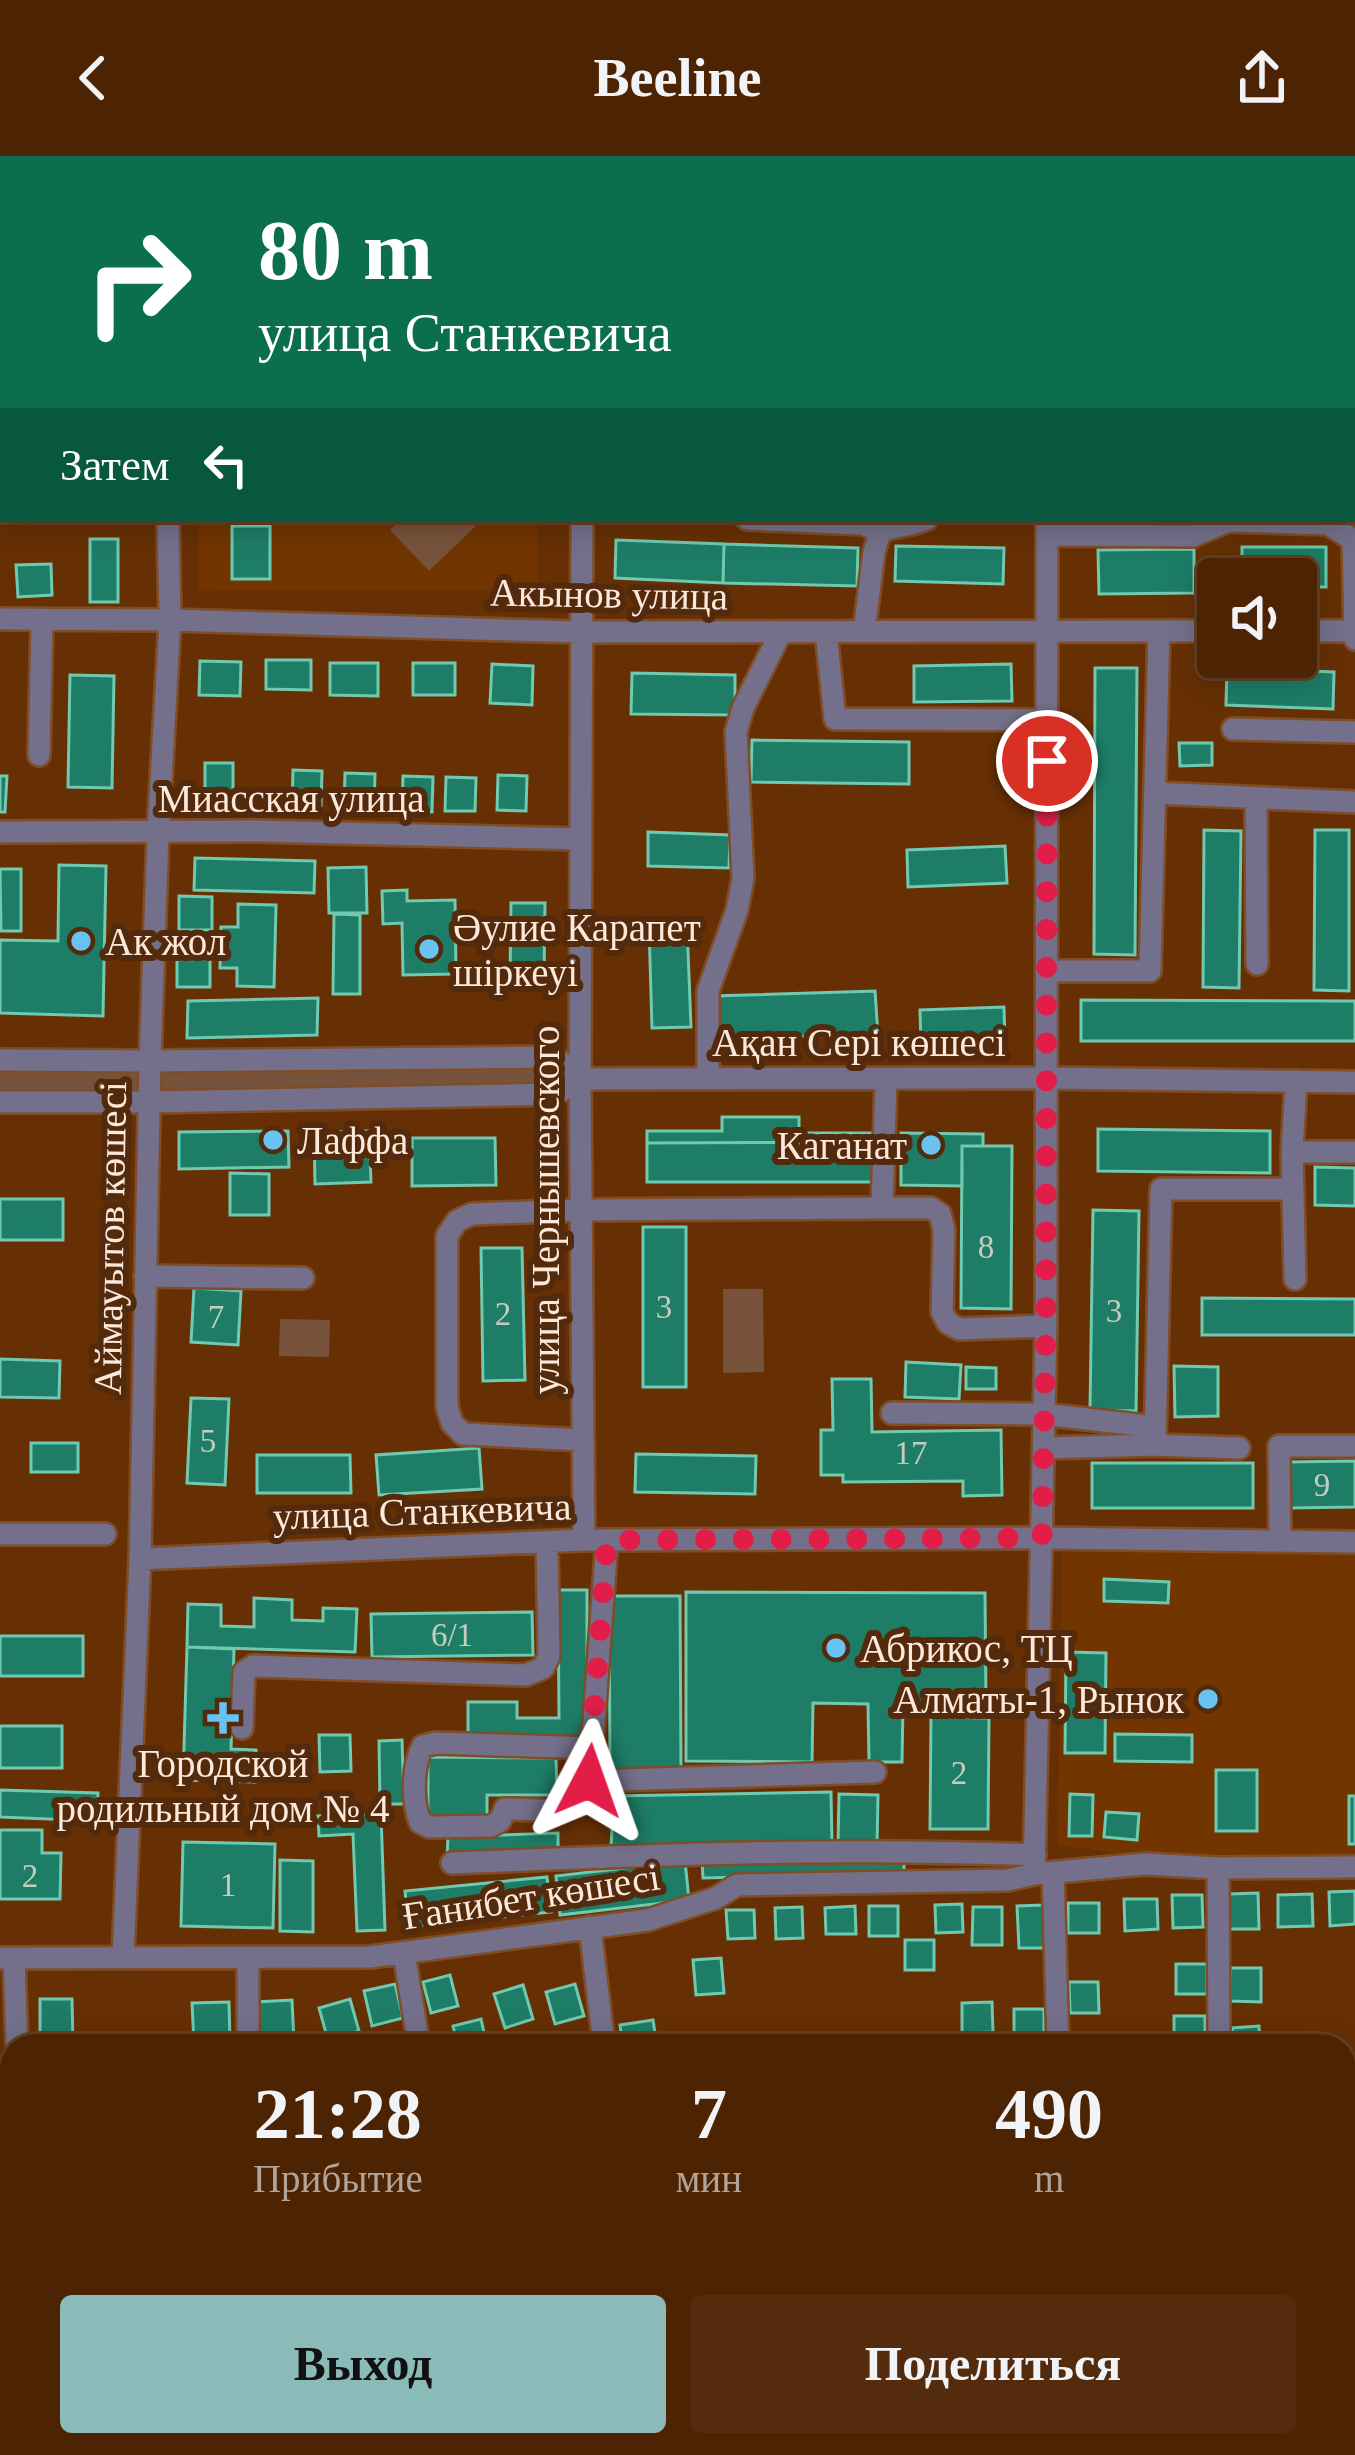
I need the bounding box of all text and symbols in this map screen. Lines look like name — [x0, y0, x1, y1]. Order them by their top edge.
icon: back — [60, 45, 126, 111]
icon: share — [1229, 45, 1295, 111]
text: Beeline — [594, 48, 761, 108]
icon: right — [60, 204, 216, 360]
text: 80 m — [258, 204, 433, 297]
text: улица Станкевича — [258, 303, 672, 363]
icon: left — [193, 432, 259, 498]
text: Затем — [60, 440, 169, 490]
map controls — [1197, 558, 1317, 678]
button: sound — [1197, 558, 1317, 678]
street label: Акынов улица — [490, 570, 728, 619]
pin — [996, 710, 1098, 812]
icon: arrive — [1014, 728, 1080, 794]
street label: Миасская улица — [157, 777, 425, 821]
place label: Әулие Карапет шіркеуі — [453, 906, 701, 995]
place label: Ак жол — [105, 920, 226, 963]
marker: Ак жол — [68, 928, 94, 954]
marker: Әулие Карапет шіркеуі — [416, 936, 442, 962]
street label: Ақан Сері көшесі — [712, 1021, 1006, 1065]
street label: улица Чернышевского — [524, 1025, 568, 1395]
street label: Аймауытов көшесі — [86, 1081, 135, 1395]
place label: Лаффа — [297, 1119, 408, 1163]
place label: Каганат — [777, 1124, 907, 1167]
marker: Лаффа — [260, 1127, 286, 1153]
marker: Каганат — [918, 1132, 944, 1158]
house number: 8 — [978, 1229, 994, 1265]
house number: 3 — [656, 1289, 672, 1325]
house number: 3 — [1106, 1293, 1122, 1329]
house number: 2 — [495, 1296, 511, 1332]
house number: 7 — [208, 1299, 224, 1335]
house number: 5 — [200, 1423, 216, 1459]
house number: 17 — [895, 1435, 928, 1471]
house number: 9 — [1314, 1467, 1330, 1503]
street label: улица Станкевича — [272, 1484, 572, 1539]
house number: 6/1 — [431, 1617, 473, 1653]
place label: Абрикос, ТЦ — [860, 1627, 1073, 1671]
marker: Абрикос, ТЦ — [823, 1635, 849, 1661]
place label: Алматы-1, Рынок — [893, 1678, 1184, 1721]
marker: Алматы-1, Рынок — [1195, 1686, 1221, 1712]
marker: Городской родильный дом № 4 — [207, 1702, 239, 1734]
position arrow — [526, 1718, 652, 1844]
place label: Городской родильный дом № 4 — [56, 1742, 390, 1831]
house number: 2 — [951, 1755, 967, 1791]
street label: Ғанибет көшесі — [399, 1854, 663, 1938]
house number: 2 — [22, 1858, 38, 1894]
house number: 1 — [220, 1867, 236, 1903]
text: 21:28 — [254, 2074, 422, 2154]
text: 7 — [691, 2074, 727, 2154]
text: 490 — [995, 2074, 1103, 2154]
text: Прибытие — [253, 2157, 423, 2200]
text: мин — [676, 2157, 742, 2200]
text: m — [1034, 2157, 1064, 2200]
button: Выход — [60, 2295, 666, 2433]
button: Поделиться — [690, 2295, 1296, 2433]

